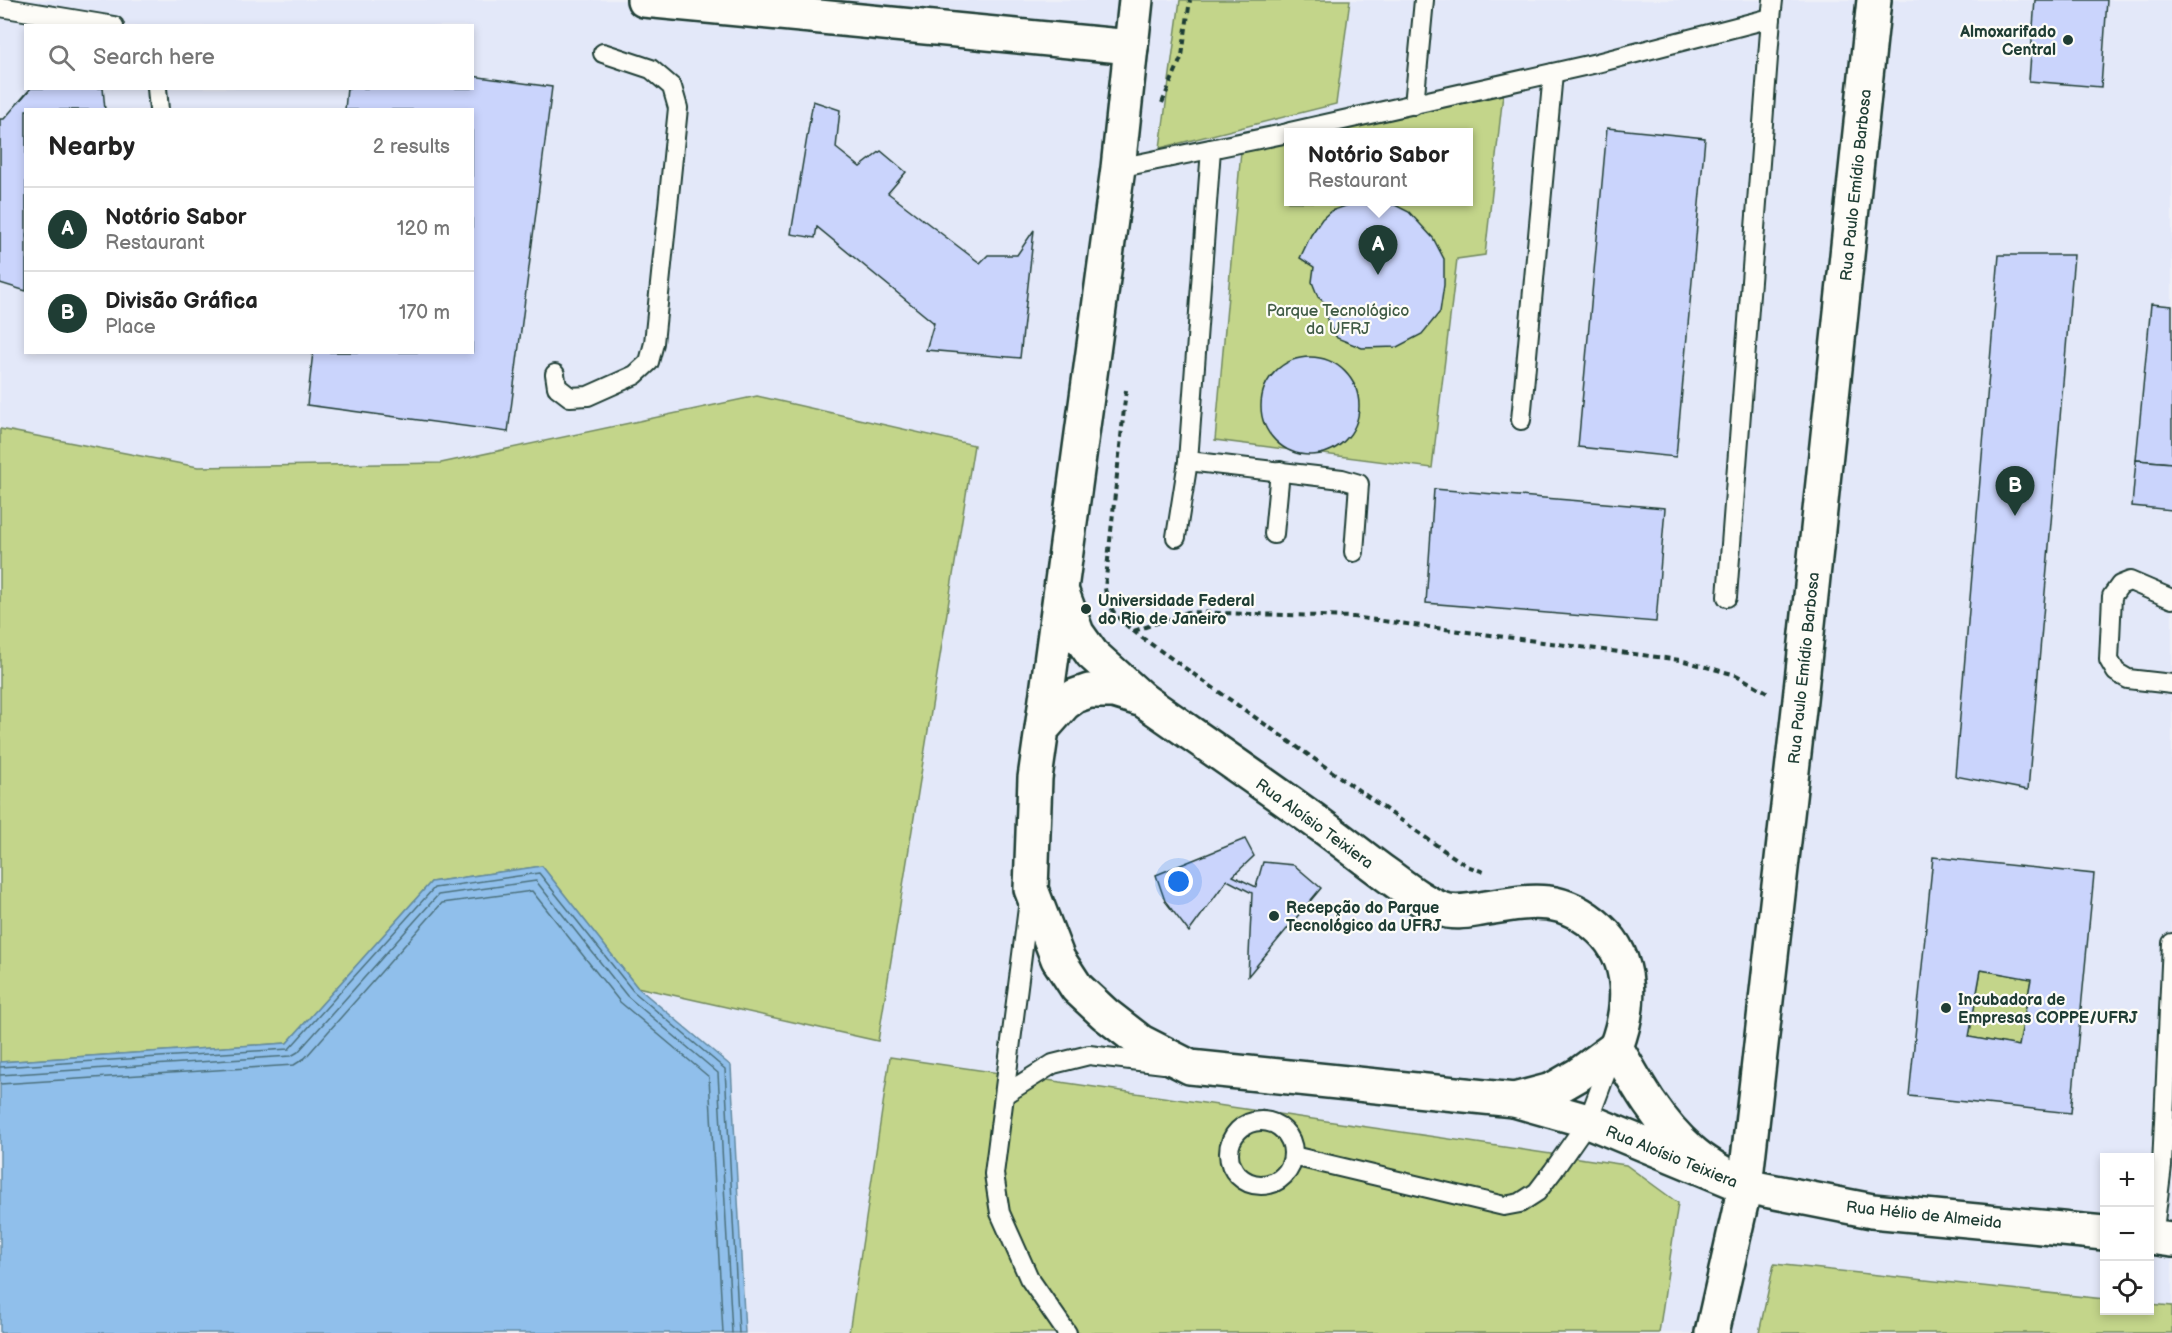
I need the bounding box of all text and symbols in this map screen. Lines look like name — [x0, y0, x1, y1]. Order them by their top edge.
place label: Almoxarifado Central — [1959, 23, 2056, 60]
search box — [24, 24, 474, 90]
marker: Almoxarifado Central — [2061, 33, 2075, 47]
icon: search — [45, 41, 78, 74]
text: Search here — [93, 44, 215, 71]
street label: Rua Paulo Emídio Barbosa — [1837, 88, 1876, 282]
popup — [1284, 128, 1473, 206]
text: Nearby — [48, 132, 135, 163]
text: 2 results — [373, 135, 450, 159]
text: Notório Sabor — [1308, 142, 1449, 169]
text: Restaurant — [1308, 169, 1407, 193]
text: Notório Sabor — [105, 204, 247, 231]
text: A — [61, 217, 74, 241]
text: 120 m — [397, 217, 450, 241]
pin: A — [1358, 226, 1398, 275]
text: Restaurant — [105, 231, 205, 255]
text: Divisão Gráfica — [105, 288, 258, 315]
text: B — [60, 301, 75, 325]
text: 170 m — [399, 301, 450, 325]
park label: Parque Tecnológico da UFRJ — [1267, 302, 1409, 339]
text: Place — [105, 315, 156, 339]
pin: B — [1996, 466, 2034, 516]
street label: Rua Paulo Emídio Barbosa — [1785, 571, 1824, 765]
place label: Universidade Federal do Rio de Janeiro — [1098, 592, 1254, 629]
marker: Universidade Federal do Rio de Janeiro — [1079, 602, 1093, 616]
street label: Rua Aloísio Teixiera — [1252, 775, 1377, 873]
your location — [1164, 867, 1193, 896]
place label: Recepção do Parque Tecnológico da UFRJ — [1286, 899, 1442, 936]
marker: Recepção do Parque Tecnológico da UFRJ — [1267, 909, 1281, 923]
place label: Incubadora de Empresas COPPE/UFRJ — [1958, 991, 2138, 1028]
marker: Incubadora de Empresas COPPE/UFRJ — [1939, 1001, 1953, 1015]
street label: Rua Aloísio Teixiera — [1603, 1122, 1740, 1193]
map controls — [2100, 1153, 2154, 1315]
button: + — [2100, 1153, 2154, 1207]
street label: Rua Hélio de Almeida — [1845, 1198, 2003, 1233]
button: − — [2100, 1207, 2154, 1261]
button: locate — [2100, 1261, 2154, 1315]

